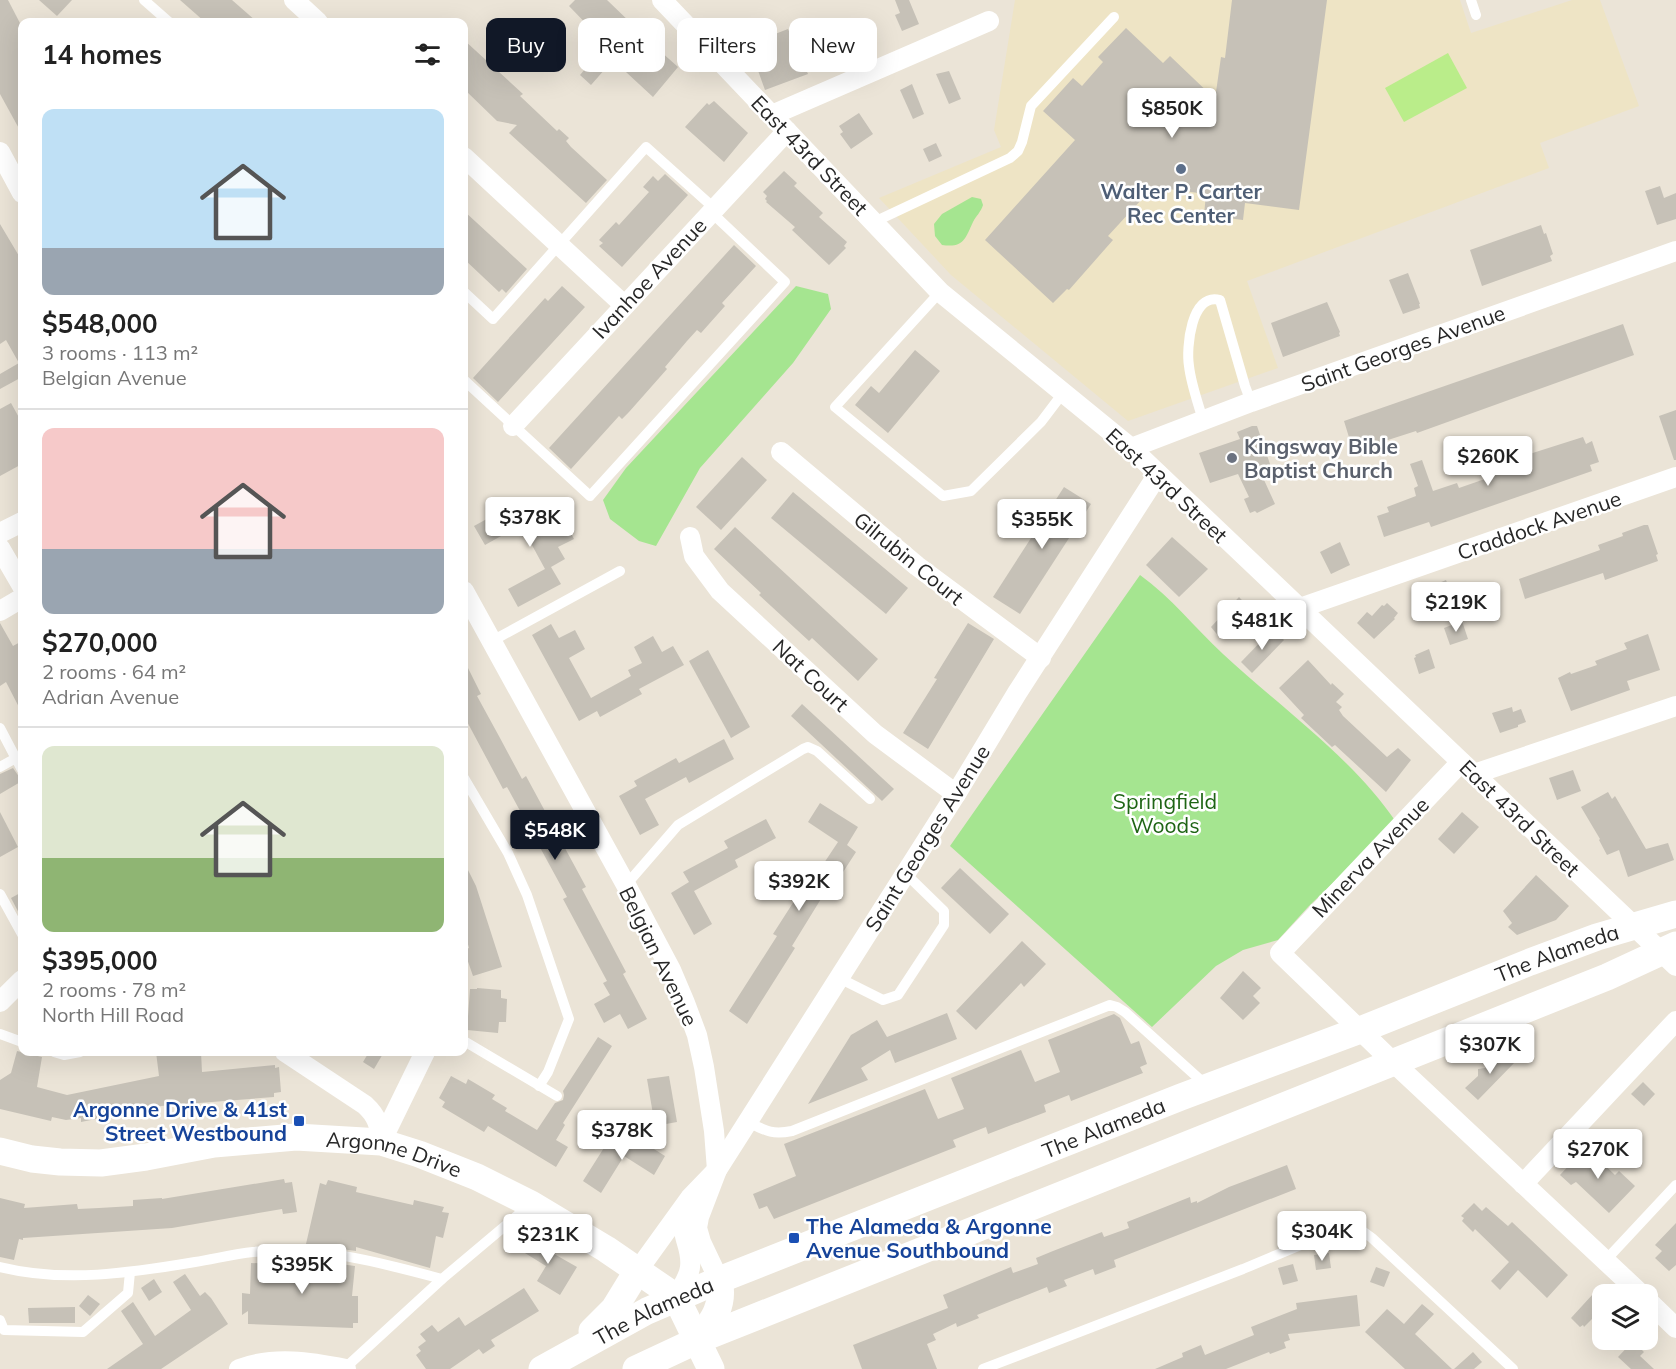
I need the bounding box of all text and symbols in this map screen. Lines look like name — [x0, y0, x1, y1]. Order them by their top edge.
chip: Buy — [486, 18, 566, 72]
chip: Rent — [578, 18, 665, 72]
chip: Filters — [677, 18, 777, 72]
chip: New — [789, 18, 877, 72]
text: 14 homes — [42, 38, 162, 71]
icon: filters — [411, 38, 444, 71]
pin: $850K — [1130, 88, 1214, 139]
street label: East 43rd Street — [746, 90, 874, 220]
text: $850K — [1141, 95, 1203, 120]
icon: home — [189, 148, 297, 256]
marker: Walter P. Carter Rec Center — [1174, 162, 1188, 176]
place label: Walter P. Carter Rec Center — [1100, 178, 1262, 228]
street label: Ivanhoe Avenue — [586, 212, 712, 344]
street label: Saint Georges Avenue — [1297, 299, 1509, 397]
text: $548,000 — [42, 307, 158, 340]
text: 3 rooms · 113 m² — [42, 340, 198, 365]
text: Belgian Avenue — [42, 365, 187, 390]
street label: East 43rd Street — [1101, 422, 1233, 548]
place label: Kingsway Bible Baptist Church — [1244, 433, 1398, 483]
pin: $260K — [1446, 436, 1530, 487]
text: $260K — [1457, 443, 1519, 468]
marker: Kingsway Bible Baptist Church — [1225, 451, 1239, 465]
icon: home — [189, 467, 297, 575]
street label: Craddock Avenue — [1454, 485, 1624, 565]
pin: $378K — [488, 497, 572, 548]
pin: $355K — [1000, 499, 1084, 550]
text: $378K — [499, 504, 561, 529]
street label: Gilrubin Court — [849, 506, 969, 610]
text: $355K — [1011, 506, 1073, 531]
pin: $219K — [1414, 582, 1498, 633]
text: $219K — [1425, 589, 1487, 614]
pin: $481K — [1220, 600, 1304, 651]
text: $481K — [1231, 607, 1293, 632]
text: $270,000 — [42, 626, 158, 659]
street label: Nat Court — [768, 633, 854, 717]
text: 2 rooms · 64 m² — [42, 659, 186, 684]
text: Adrian Avenue — [42, 684, 179, 709]
street label: Saint Georges Avenue — [859, 740, 995, 936]
street label: East 43rd Street — [1455, 754, 1585, 882]
icon: home — [189, 785, 297, 893]
park label: Springfield Woods — [1113, 788, 1217, 838]
street label: Minerva Avenue — [1306, 791, 1434, 923]
pin: $548K — [513, 810, 597, 861]
text: $548K — [524, 817, 586, 842]
pin: $392K — [757, 861, 841, 912]
text: $392K — [768, 868, 830, 893]
street label: Belgian Avenue — [614, 882, 704, 1030]
street label: The Alameda — [1491, 918, 1622, 988]
text: $395,000 — [42, 944, 158, 977]
text: 2 rooms · 78 m² — [42, 977, 186, 1002]
text: North Hill Road — [42, 1002, 184, 1027]
pin: $307K — [1448, 1024, 1532, 1075]
text: $307K — [1459, 1031, 1521, 1056]
street label: The Alameda — [1038, 1092, 1169, 1164]
place label: Argonne Drive & 41st Street Westbound — [73, 1096, 287, 1146]
pin: $378K — [580, 1110, 664, 1161]
marker: Argonne Drive & 41st Street Westbound — [292, 1114, 306, 1128]
text: $378K — [591, 1117, 653, 1142]
street label: Argonne Drive — [325, 1126, 466, 1183]
pin: $270K — [1556, 1129, 1640, 1180]
text: $270K — [1567, 1136, 1629, 1161]
pin: $304K — [1280, 1211, 1364, 1262]
place label: The Alameda & Argonne Avenue Southbound — [806, 1213, 1052, 1263]
pin: $231K — [506, 1214, 590, 1265]
text: $304K — [1291, 1218, 1353, 1243]
text: $231K — [517, 1221, 579, 1246]
marker: The Alameda & Argonne Avenue Southbound — [787, 1231, 801, 1245]
pin: $395K — [260, 1244, 344, 1295]
text: $395K — [271, 1251, 333, 1276]
street label: The Alameda — [589, 1271, 717, 1351]
map controls — [1592, 1284, 1658, 1350]
button: layers — [1592, 1284, 1658, 1350]

